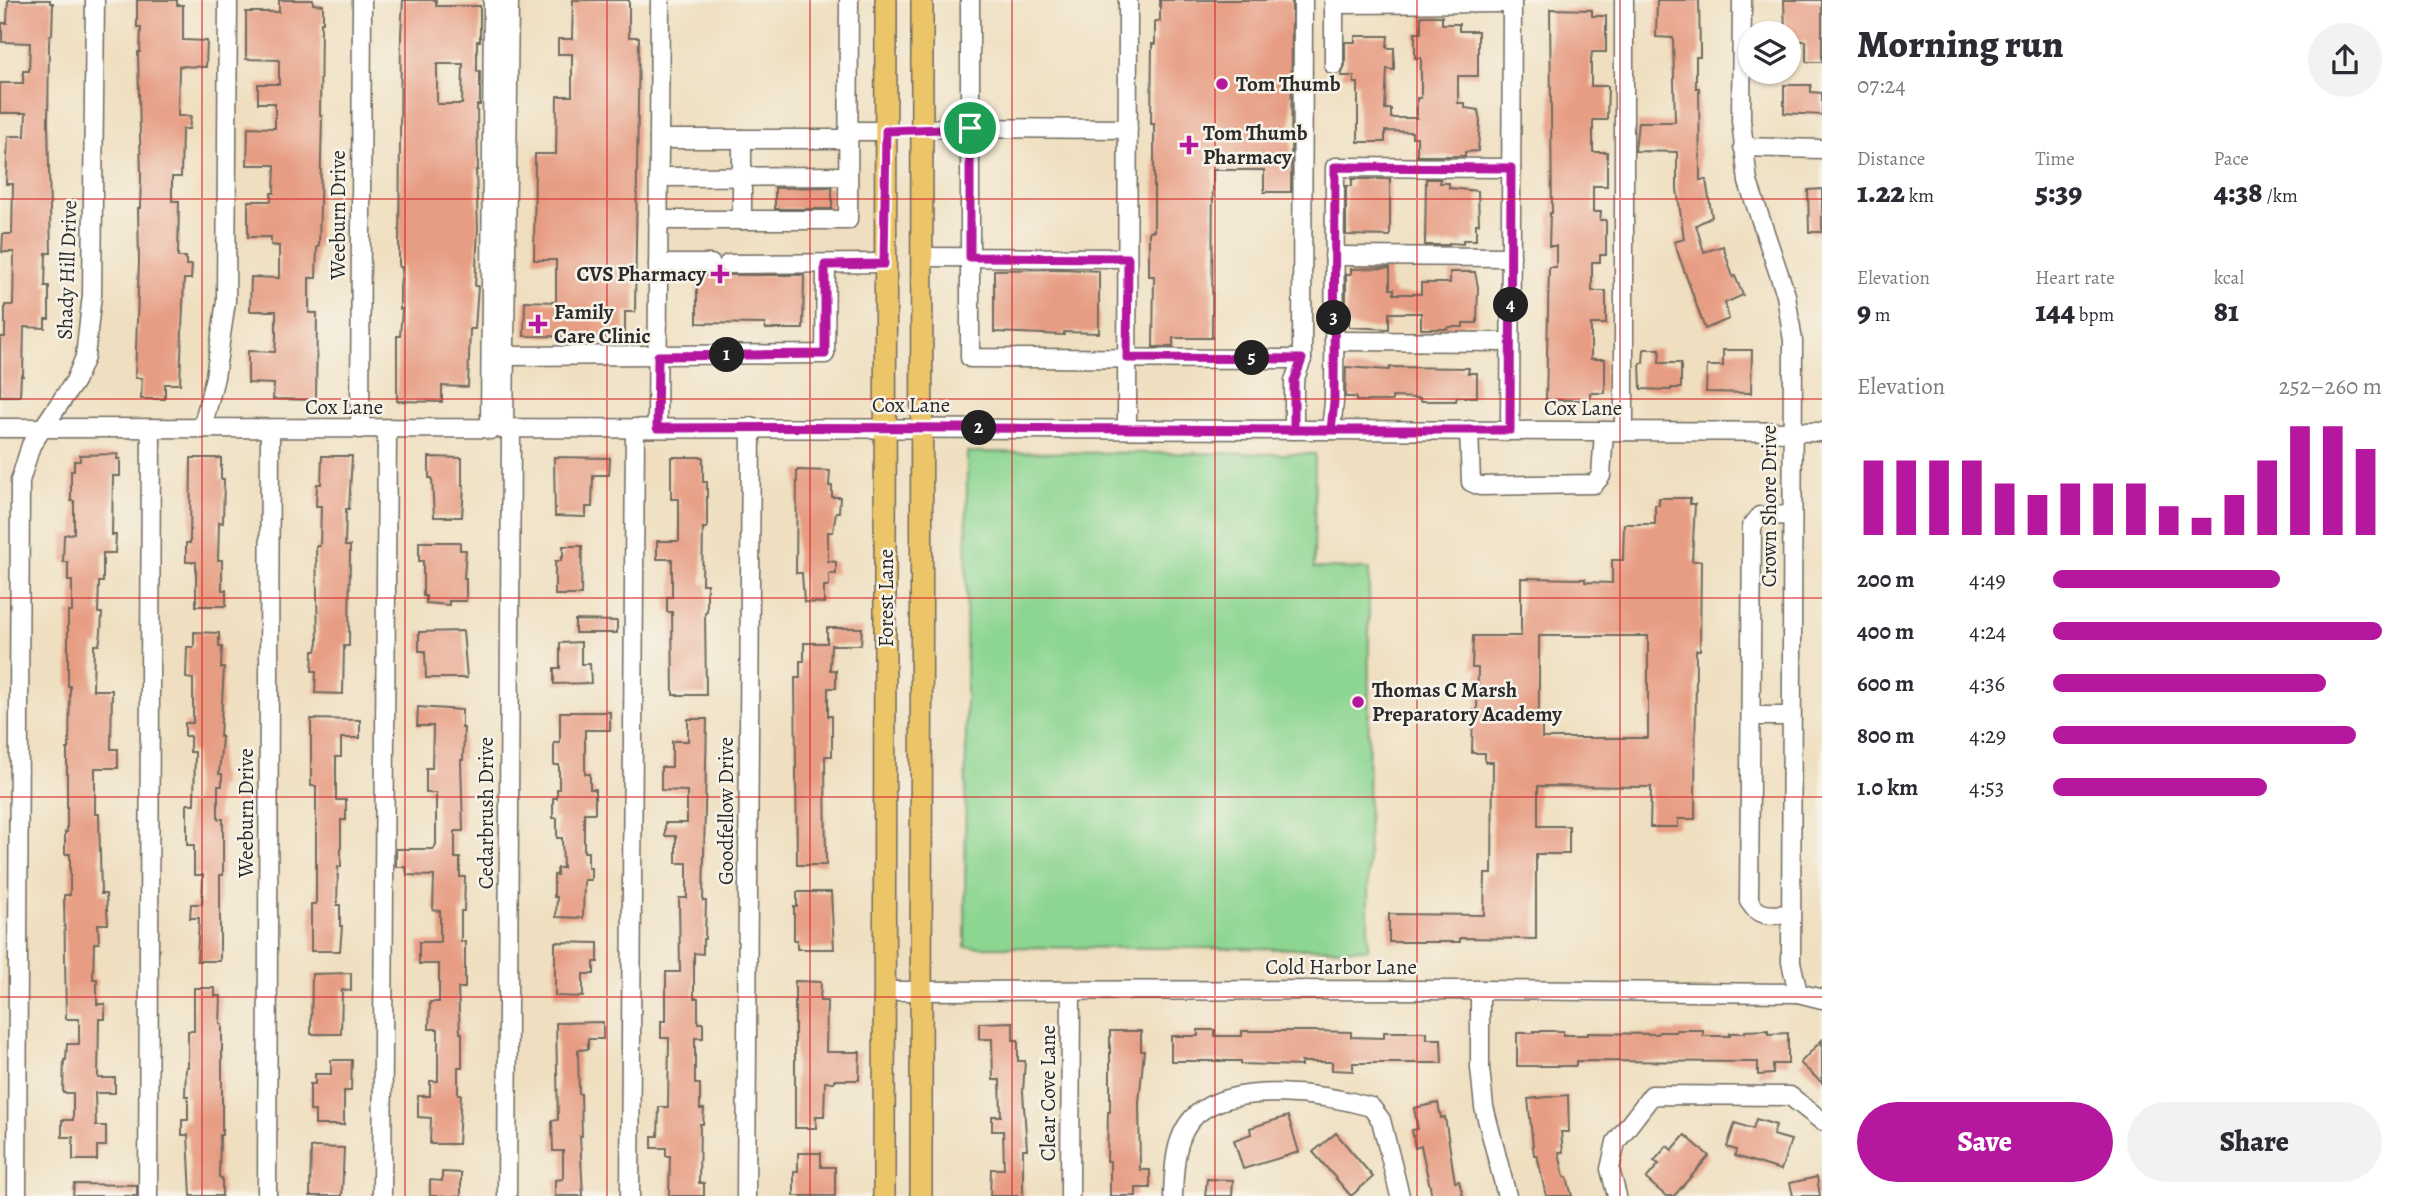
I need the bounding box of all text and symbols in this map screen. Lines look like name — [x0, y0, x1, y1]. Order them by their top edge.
text: Morning run — [1857, 18, 2064, 70]
map controls — [1738, 21, 1801, 84]
button: layers — [1738, 21, 1801, 84]
button: share — [2308, 23, 2382, 97]
place label: Tom Thumb — [1236, 70, 1341, 98]
text: 07:24 — [1857, 70, 1906, 101]
marker: Tom Thumb — [1214, 76, 1230, 92]
pin — [940, 98, 1000, 158]
icon: arrive — [951, 109, 989, 147]
place label: Tom Thumb Pharmacy — [1203, 119, 1308, 171]
marker: Tom Thumb Pharmacy — [1181, 137, 1197, 153]
text: Distance — [1857, 146, 1925, 172]
text: Time — [2035, 146, 2075, 172]
text: Pace — [2214, 146, 2249, 172]
street label: Weeburn Drive — [324, 150, 352, 281]
text: 1.22 — [1857, 172, 1905, 212]
text: 5:39 — [2035, 172, 2082, 212]
text: 4:38 — [2214, 172, 2263, 212]
text: km — [1905, 183, 1934, 209]
text: /km — [2263, 183, 2298, 209]
street label: Shady Hill Drive — [51, 200, 83, 340]
place label: CVS Pharmacy — [576, 260, 707, 288]
text: Elevation — [1857, 265, 1930, 291]
text: Heart rate — [2035, 265, 2115, 291]
text: kcal — [2214, 265, 2244, 291]
marker: CVS Pharmacy — [712, 266, 728, 282]
pin: 4 — [1494, 288, 1528, 322]
text: 4 — [1506, 291, 1515, 317]
text: 9 — [1857, 291, 1871, 331]
text: 144 — [2035, 291, 2075, 331]
text: 81 — [2214, 291, 2239, 331]
place label: Family Care Clinic — [554, 298, 651, 350]
pin: 3 — [1316, 300, 1352, 336]
text: m — [1871, 302, 1891, 328]
text: bpm — [2075, 302, 2114, 328]
text: 3 — [1329, 304, 1338, 330]
marker: Family Care Clinic — [528, 314, 548, 334]
pin: 1 — [710, 338, 744, 372]
pin: 5 — [1234, 340, 1270, 376]
text: 1 — [723, 341, 730, 367]
text: 5 — [1247, 344, 1256, 370]
text: Elevation — [1857, 371, 1945, 402]
text: 252–260 m — [2279, 371, 2382, 402]
street label: Cox Lane — [872, 391, 950, 419]
street label: Cox Lane — [305, 393, 383, 421]
street label: Cox Lane — [1544, 394, 1622, 422]
pin: 2 — [962, 410, 996, 446]
text: 2 — [974, 414, 983, 440]
street label: Crown Shore Drive — [1755, 425, 1783, 587]
street label: Forest Lane — [872, 549, 900, 647]
text: 200 m — [1857, 564, 1915, 595]
text: 4:49 — [1969, 564, 2006, 595]
text: 400 m — [1857, 616, 1914, 647]
text: 4:24 — [1969, 616, 2006, 647]
text: 600 m — [1857, 668, 1914, 699]
text: 4:36 — [1969, 668, 2005, 699]
place label: Thomas C Marsh Preparatory Academy — [1372, 676, 1563, 728]
marker: Thomas C Marsh Preparatory Academy — [1350, 694, 1366, 710]
text: 800 m — [1857, 720, 1914, 751]
text: 4:29 — [1969, 720, 2006, 751]
street label: Cedarbrush Drive — [472, 737, 500, 889]
street label: Goodfellow Drive — [712, 737, 740, 885]
street label: Weeburn Drive — [232, 748, 260, 879]
text: 1.0 km — [1857, 772, 1918, 803]
text: 4:53 — [1969, 772, 2004, 803]
street label: Cold Harbor Lane — [1265, 953, 1417, 981]
street label: Clear Cove Lane — [1034, 1025, 1062, 1161]
button: Save — [1857, 1102, 2113, 1182]
button: Share — [2127, 1102, 2382, 1182]

